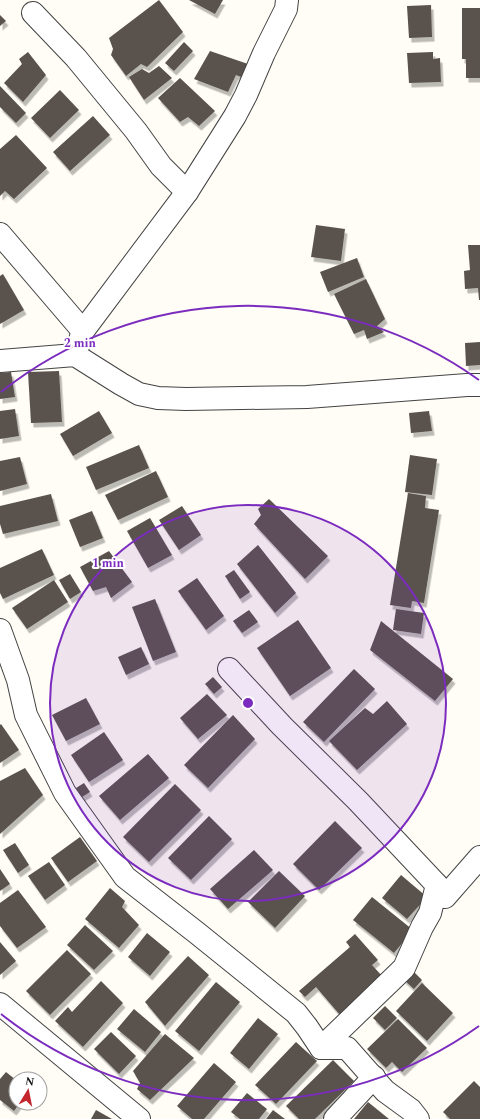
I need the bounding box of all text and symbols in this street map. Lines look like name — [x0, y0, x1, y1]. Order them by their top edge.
text: 2 min — [64, 334, 97, 353]
text: 1 min — [92, 554, 125, 573]
centre of rings — [241, 696, 255, 710]
north arrow — [8, 1071, 48, 1111]
text: N — [24, 1072, 36, 1091]

